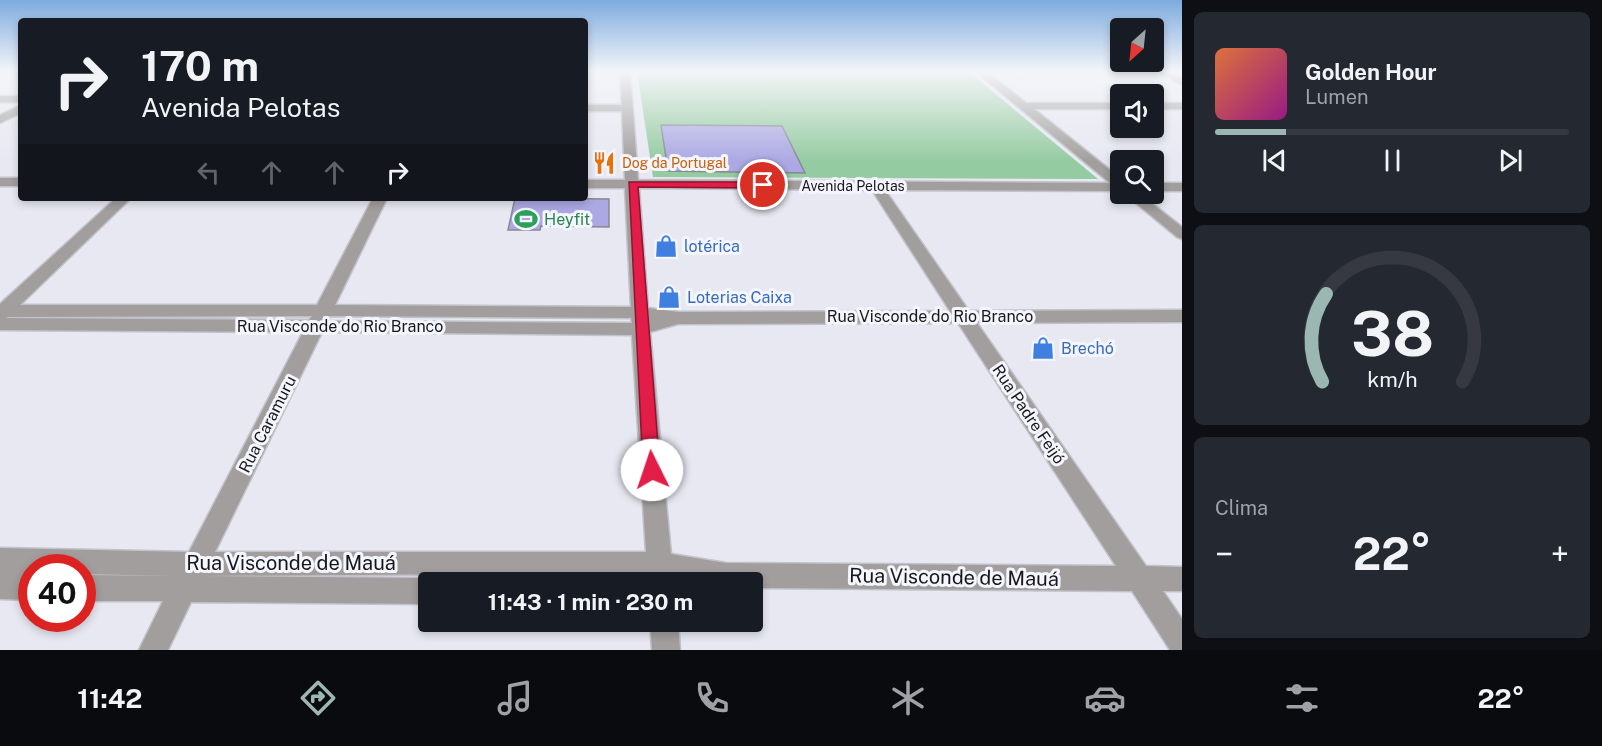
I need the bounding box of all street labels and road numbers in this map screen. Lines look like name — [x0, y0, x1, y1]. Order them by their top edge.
street label: Avenida Pelotas — [801, 178, 905, 194]
street label: Rua Visconde do Rio Branco — [827, 307, 1033, 326]
street label: Rua Visconde do Rio Branco — [237, 317, 443, 336]
street label: Rua Padre Feijó — [988, 361, 1069, 468]
street label: Rua Caramuru — [235, 373, 300, 476]
street label: Rua Visconde de Mauá — [186, 551, 396, 575]
street label: Rua Visconde de Mauá — [849, 563, 1059, 591]

